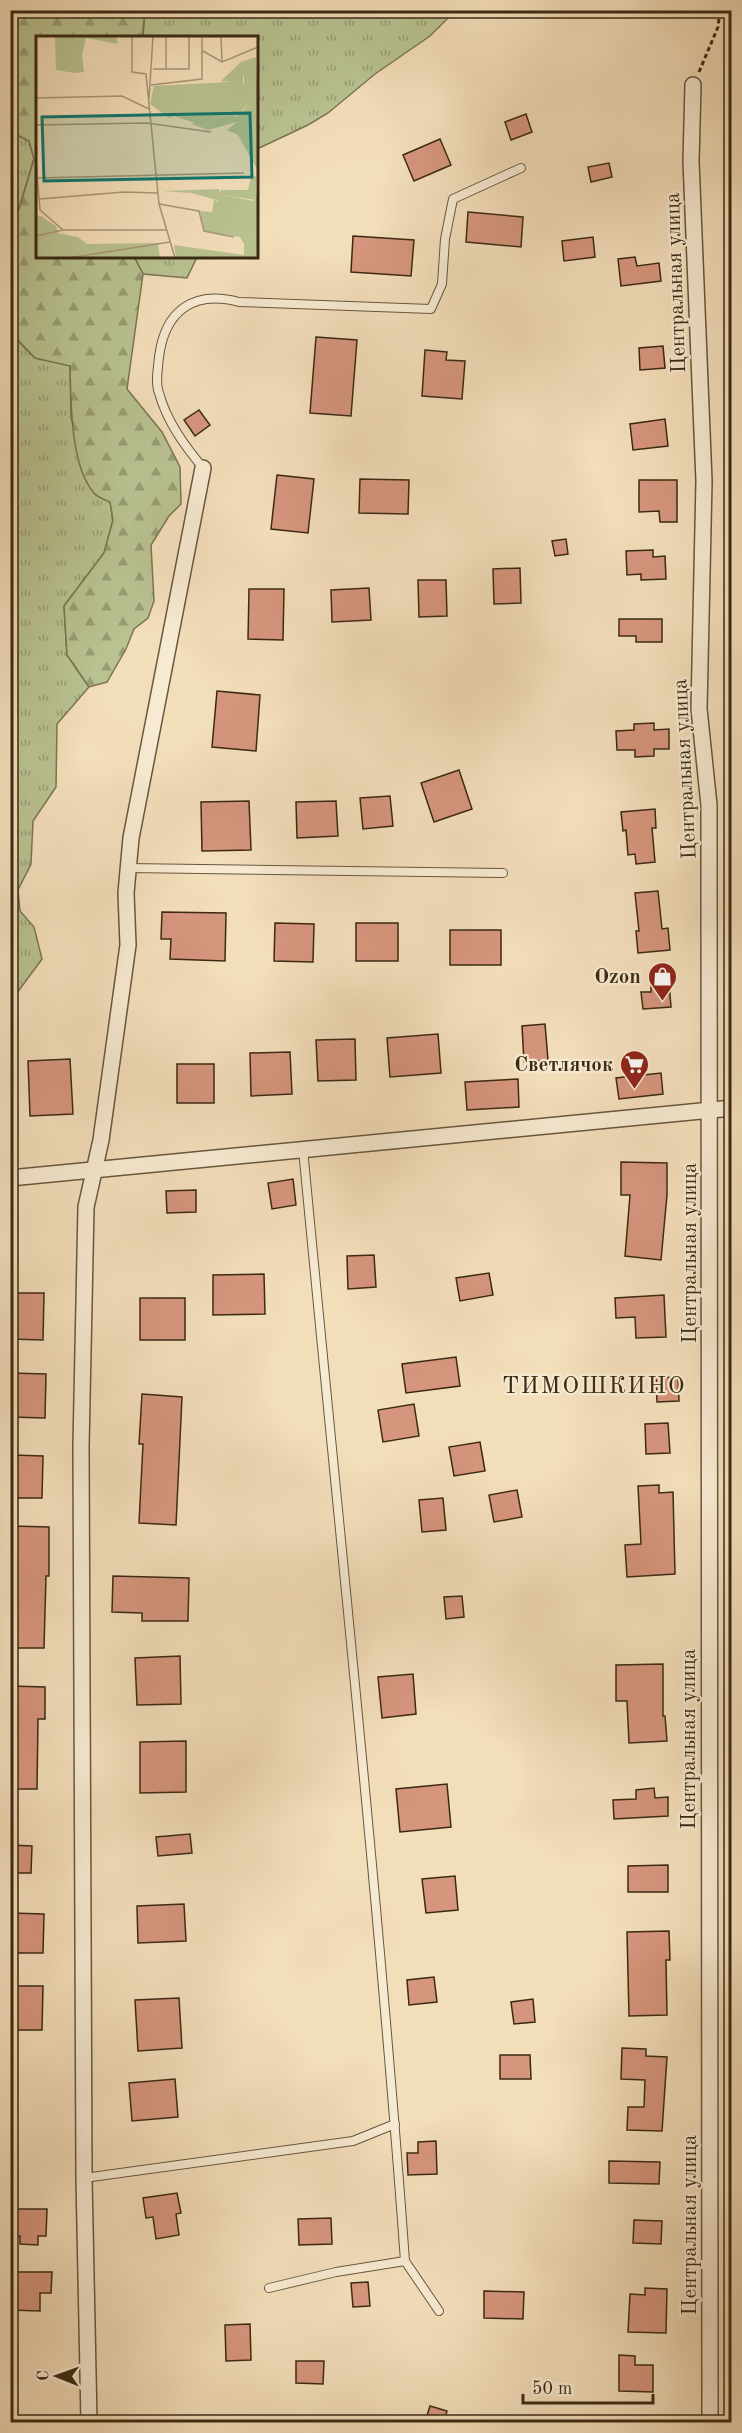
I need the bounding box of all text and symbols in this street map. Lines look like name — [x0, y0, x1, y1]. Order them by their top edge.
inset map — [36, 36, 258, 258]
street label: Центральная улица — [663, 192, 690, 374]
street label: Центральная улица — [670, 678, 701, 860]
shop icon: Ozon — [646, 960, 678, 1002]
place label: Ozon — [594, 967, 641, 988]
supermarket icon: Светлячок — [618, 1048, 650, 1090]
place label: Светлячок — [514, 1055, 613, 1076]
street label: Центральная улица — [680, 1163, 701, 1343]
district label: ТИМОШКИНО — [502, 1375, 686, 1399]
street label: Центральная улица — [679, 1649, 700, 1829]
street label: Центральная улица — [680, 2135, 701, 2315]
north arrow — [27, 2346, 87, 2406]
scale bar — [523, 2367, 654, 2405]
text: С — [36, 2370, 52, 2381]
text: 50 m — [532, 2380, 572, 2398]

